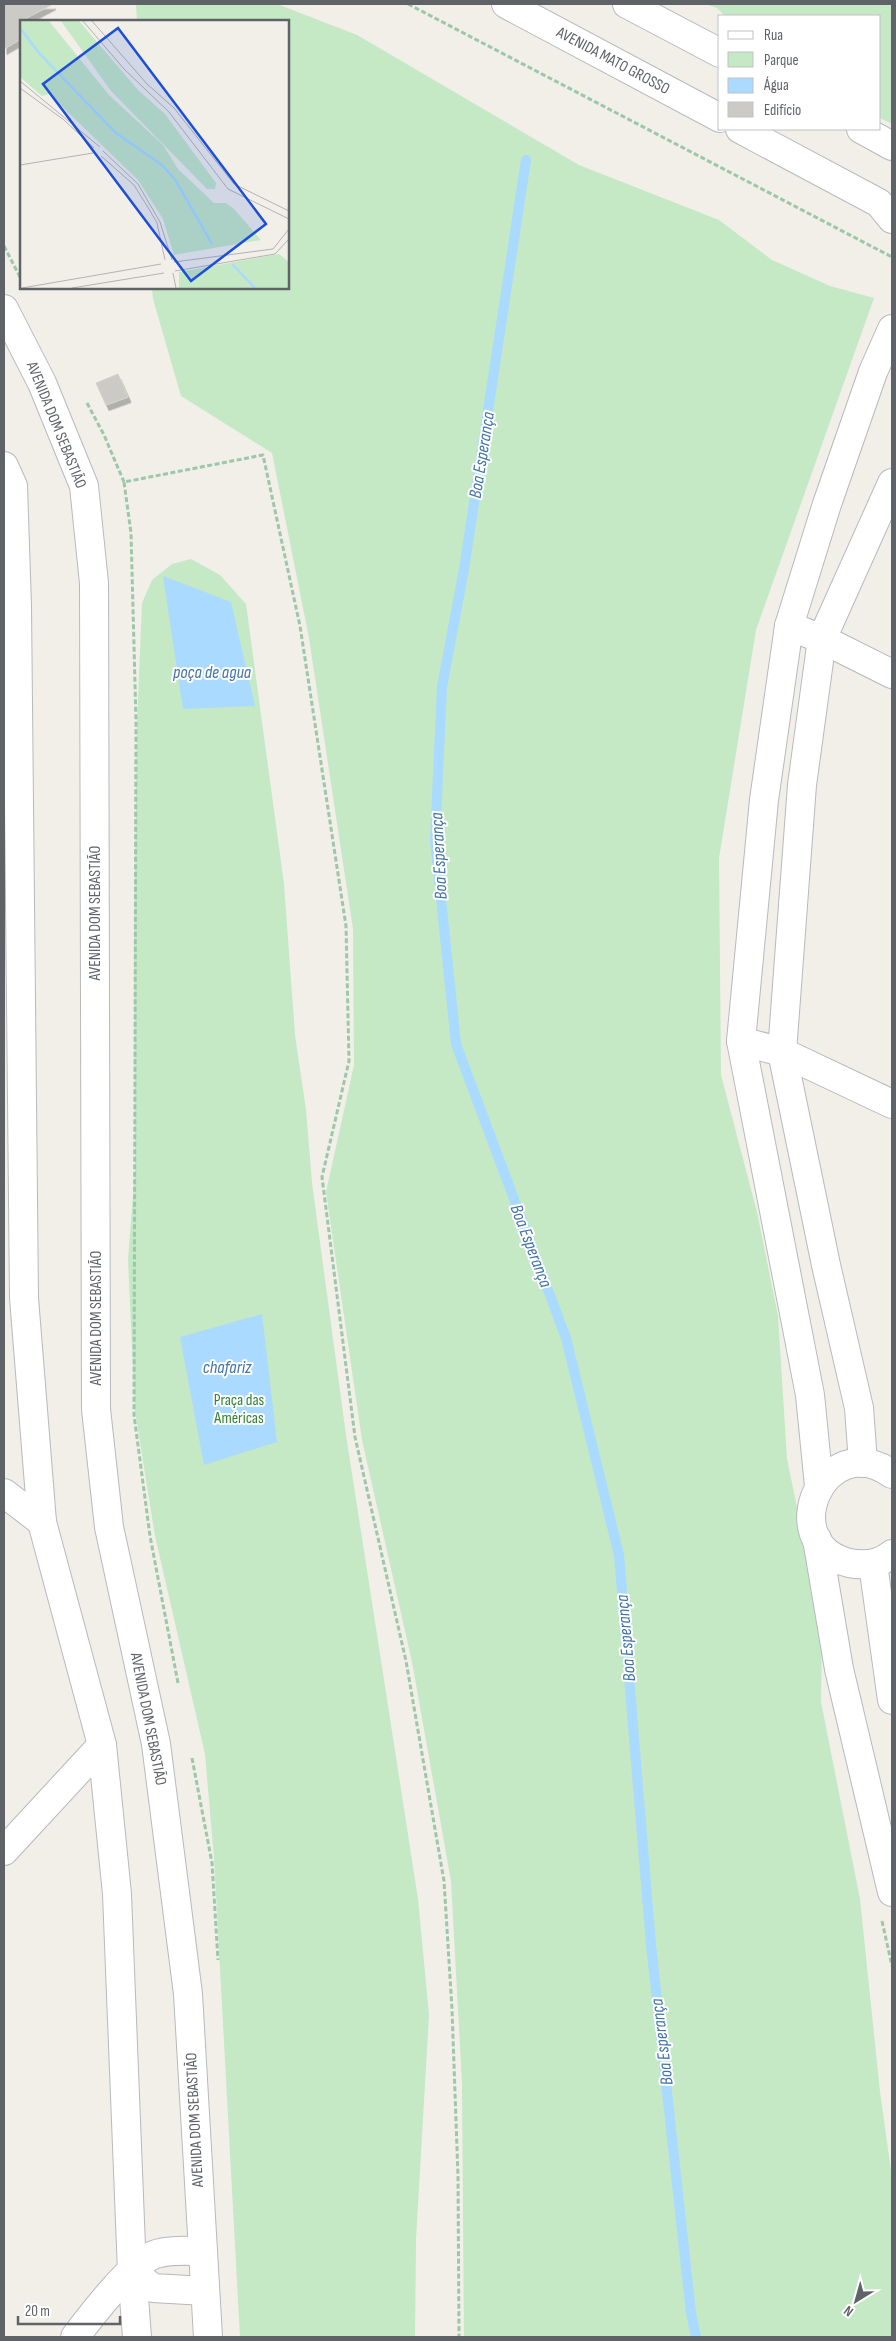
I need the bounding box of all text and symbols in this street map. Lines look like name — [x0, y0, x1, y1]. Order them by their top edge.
legend — [718, 15, 881, 130]
inset map — [20, 20, 289, 289]
street label: AVENIDA MATO GROSSO — [552, 23, 673, 99]
text: Rua — [764, 26, 783, 45]
text: Parque — [764, 51, 799, 70]
text: Água — [763, 76, 789, 95]
text: Edifício — [764, 101, 801, 120]
street label: AVENIDA DOM SEBASTIÃO — [22, 358, 90, 491]
water label: Boa Esperança — [465, 410, 499, 500]
water label: poça de agua — [172, 662, 252, 683]
water label: Boa Esperança — [426, 811, 452, 900]
street label: AVENIDA DOM SEBASTIÃO — [86, 845, 105, 981]
water label: Boa Esperança — [506, 1202, 557, 1291]
street label: AVENIDA DOM SEBASTIÃO — [87, 1250, 106, 1386]
water label: chafariz — [203, 1357, 252, 1378]
park label: Praça das Américas — [213, 1391, 265, 1428]
water label: Boa Esperança — [612, 1593, 640, 1682]
street label: AVENIDA DOM SEBASTIÃO — [126, 1650, 170, 1787]
water label: Boa Esperança — [646, 1997, 678, 2087]
street label: AVENIDA DOM SEBASTIÃO — [182, 2052, 208, 2189]
north arrow — [831, 2276, 881, 2326]
scale bar — [18, 2294, 120, 2326]
text: 20 m — [25, 2302, 50, 2321]
text: N — [840, 2302, 857, 2320]

